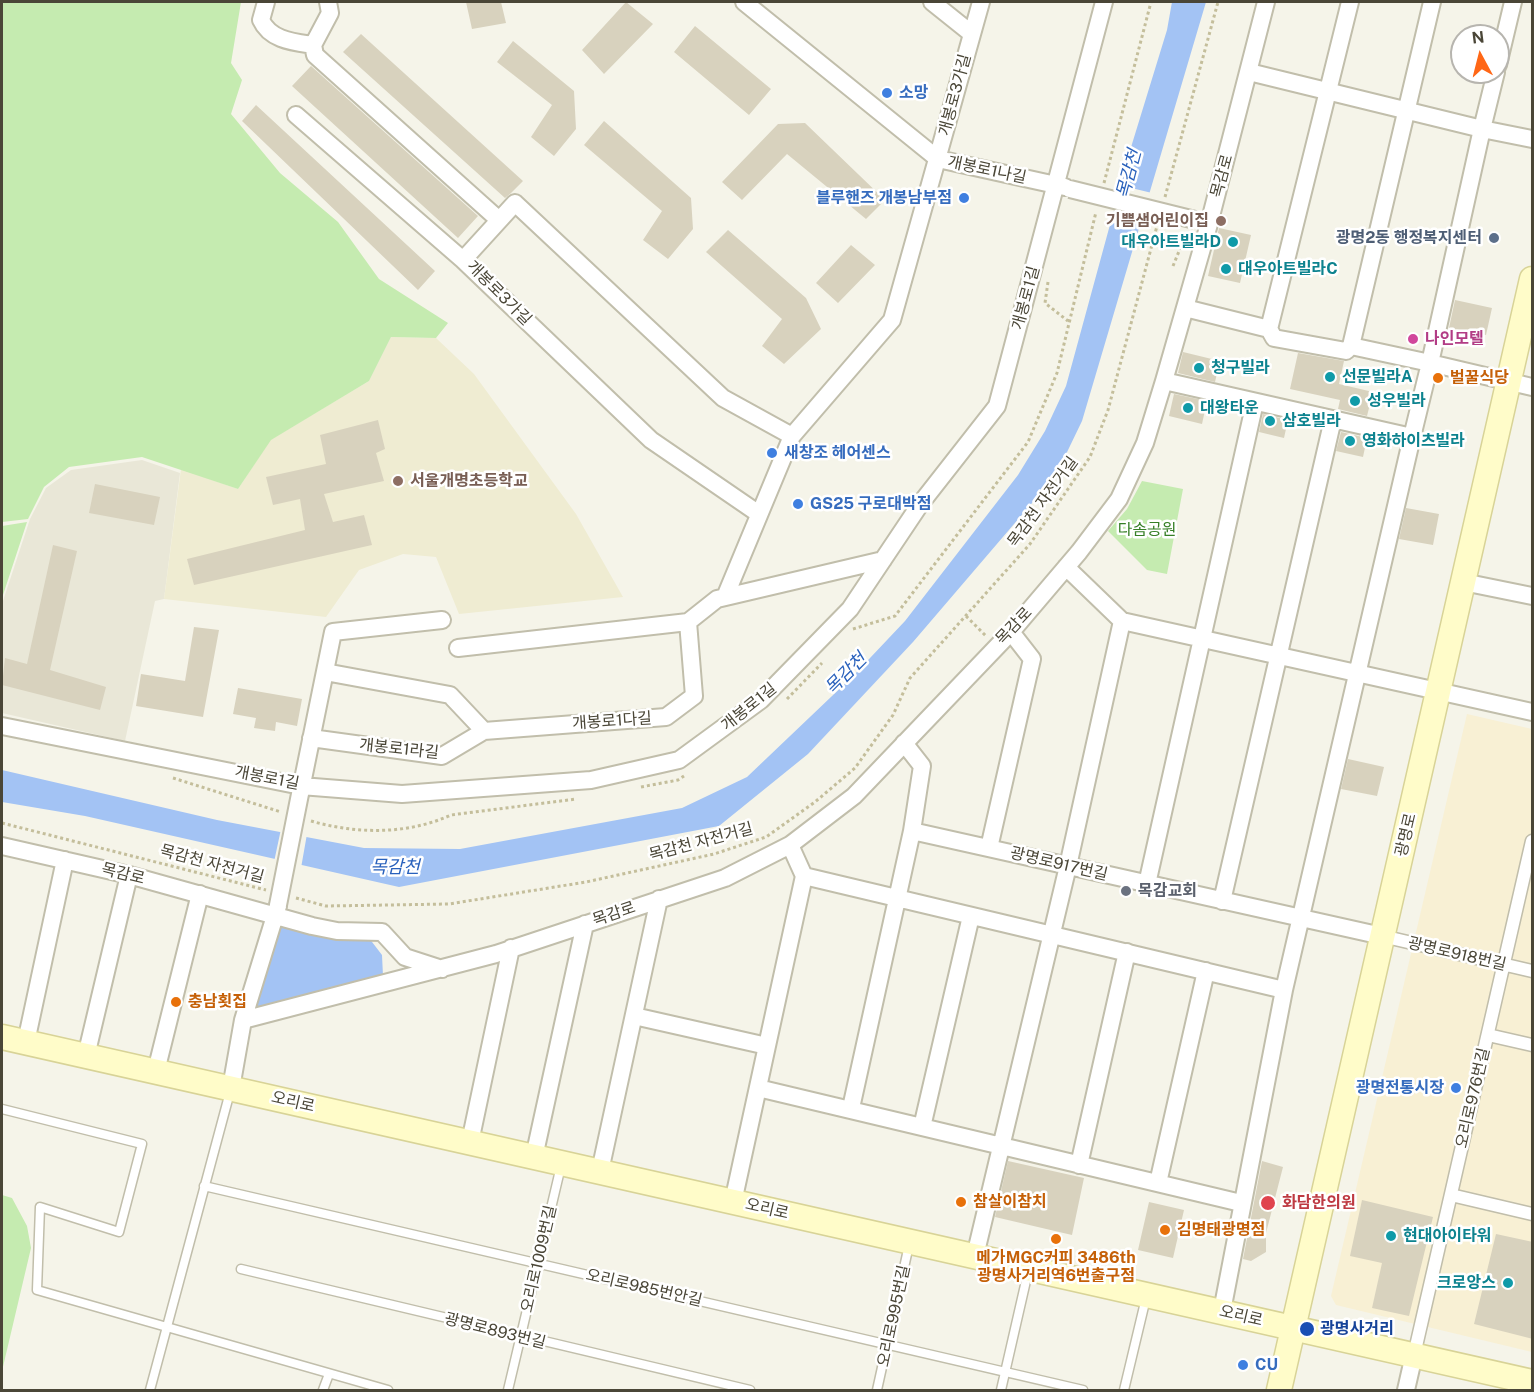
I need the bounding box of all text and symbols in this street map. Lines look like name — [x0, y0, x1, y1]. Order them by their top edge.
north arrow — [1450, 24, 1510, 84]
text: N — [1471, 27, 1485, 48]
street label: 개봉로3가길 — [935, 52, 975, 138]
place label: 소망 — [899, 83, 928, 103]
marker: 소망 — [880, 86, 894, 100]
water label: 목감천 — [1112, 147, 1146, 201]
street label: 개봉로1나길 — [946, 152, 1028, 188]
street label: 목감로 — [1207, 152, 1237, 200]
place label: 블루핸즈 개봉남부점 — [816, 188, 952, 208]
marker: 블루핸즈 개봉남부점 — [957, 191, 971, 205]
place label: 기쁨샘어린이집 — [1106, 211, 1209, 231]
marker: 기쁨샘어린이집 — [1214, 214, 1228, 228]
place label: 광명2동 행정복지센터 — [1336, 228, 1482, 248]
marker: 광명2동 행정복지센터 — [1487, 231, 1501, 245]
place label: 대우아트빌라D — [1121, 232, 1221, 252]
marker: 대우아트빌라D — [1226, 235, 1240, 249]
street label: 개봉로3가길 — [463, 257, 535, 329]
place label: 대우아트빌라C — [1238, 259, 1338, 279]
marker: 대우아트빌라C — [1219, 262, 1233, 276]
street label: 개봉로1길 — [1008, 264, 1044, 332]
place label: 나인모텔 — [1425, 329, 1484, 349]
marker: 나인모텔 — [1406, 332, 1420, 346]
place label: 청구빌라 — [1211, 358, 1270, 378]
marker: 청구빌라 — [1192, 361, 1206, 375]
place label: 선문빌라A — [1342, 367, 1413, 387]
place label: 벌꿀식당 — [1450, 368, 1509, 388]
marker: 선문빌라A — [1323, 370, 1337, 384]
marker: 벌꿀식당 — [1431, 371, 1445, 385]
place label: 성우빌라 — [1367, 391, 1426, 411]
marker: 성우빌라 — [1348, 394, 1362, 408]
place label: 대왕타운 — [1200, 398, 1259, 418]
marker: 대왕타운 — [1181, 401, 1195, 415]
place label: 삼호빌라 — [1282, 411, 1341, 431]
marker: 삼호빌라 — [1263, 414, 1277, 428]
place label: 영화하이츠빌라 — [1362, 431, 1465, 451]
marker: 영화하이츠빌라 — [1343, 434, 1357, 448]
place label: 새창조 헤어센스 — [784, 443, 891, 463]
marker: 새창조 헤어센스 — [765, 446, 779, 460]
street label: 목감천 자전거길 — [1004, 453, 1082, 551]
place label: 서울개명초등학교 — [410, 471, 528, 491]
marker: 서울개명초등학교 — [391, 474, 405, 488]
place label: GS25 구로대박점 — [810, 494, 931, 514]
marker: GS25 구로대박점 — [791, 497, 805, 511]
park label: 다솜공원 — [1118, 520, 1176, 540]
street label: 목감로 — [992, 603, 1036, 649]
water label: 목감천 — [821, 649, 871, 699]
street label: 개봉로1길 — [718, 679, 780, 735]
street label: 개봉로1다길 — [571, 709, 653, 733]
street label: 개봉로1라길 — [358, 735, 440, 763]
street label: 개봉로1길 — [233, 762, 301, 794]
street label: 광명로 — [1392, 811, 1420, 859]
street label: 목감천 자전거길 — [647, 819, 755, 865]
street label: 목감천 자전거길 — [158, 841, 266, 887]
street label: 광명로917번길 — [1008, 843, 1110, 885]
water label: 목감천 — [370, 856, 420, 878]
street label: 목감로 — [99, 859, 147, 889]
place label: 목감교회 — [1138, 881, 1197, 901]
marker: 목감교회 — [1119, 884, 1133, 898]
street label: 목감로 — [590, 898, 638, 930]
street label: 광명로918번길 — [1406, 933, 1508, 975]
place label: 충남횟집 — [188, 992, 247, 1012]
marker: 충남횟집 — [169, 995, 183, 1009]
street label: 오리로976번길 — [1452, 1046, 1494, 1150]
place label: 광명전통시장 — [1356, 1078, 1444, 1098]
marker: 광명전통시장 — [1449, 1081, 1463, 1095]
street label: 오리로 — [269, 1088, 317, 1116]
place label: 참살이참치 — [973, 1192, 1047, 1212]
place label: 화담한의원 — [1282, 1193, 1356, 1213]
marker: 화담한의원 — [1259, 1194, 1277, 1212]
street label: 오리로 — [743, 1195, 791, 1223]
marker: 참살이참치 — [954, 1195, 968, 1209]
street label: 오리로1009번길 — [517, 1204, 561, 1314]
place label: 김명태광명점 — [1177, 1220, 1265, 1240]
marker: 김명태광명점 — [1158, 1223, 1172, 1237]
place label: 현대아이타워 — [1403, 1226, 1491, 1246]
marker: 현대아이타워 — [1384, 1229, 1398, 1243]
marker: 메가MGC커피 3486th 광명사거리역6번출구점 — [1049, 1232, 1063, 1246]
place label: 메가MGC커피 3486th 광명사거리역6번출구점 — [976, 1248, 1136, 1286]
street label: 오리로995번길 — [874, 1263, 914, 1369]
street label: 오리로985번안길 — [584, 1265, 704, 1311]
place label: 크로앙스 — [1437, 1273, 1496, 1293]
marker: 크로앙스 — [1501, 1276, 1515, 1290]
street label: 오리로 — [1217, 1302, 1265, 1330]
street label: 광명로893번길 — [442, 1309, 548, 1353]
place label: 광명사거리 — [1320, 1319, 1394, 1339]
marker: 광명사거리 — [1298, 1320, 1316, 1338]
place label: CU — [1255, 1355, 1278, 1375]
marker: CU — [1236, 1358, 1250, 1372]

